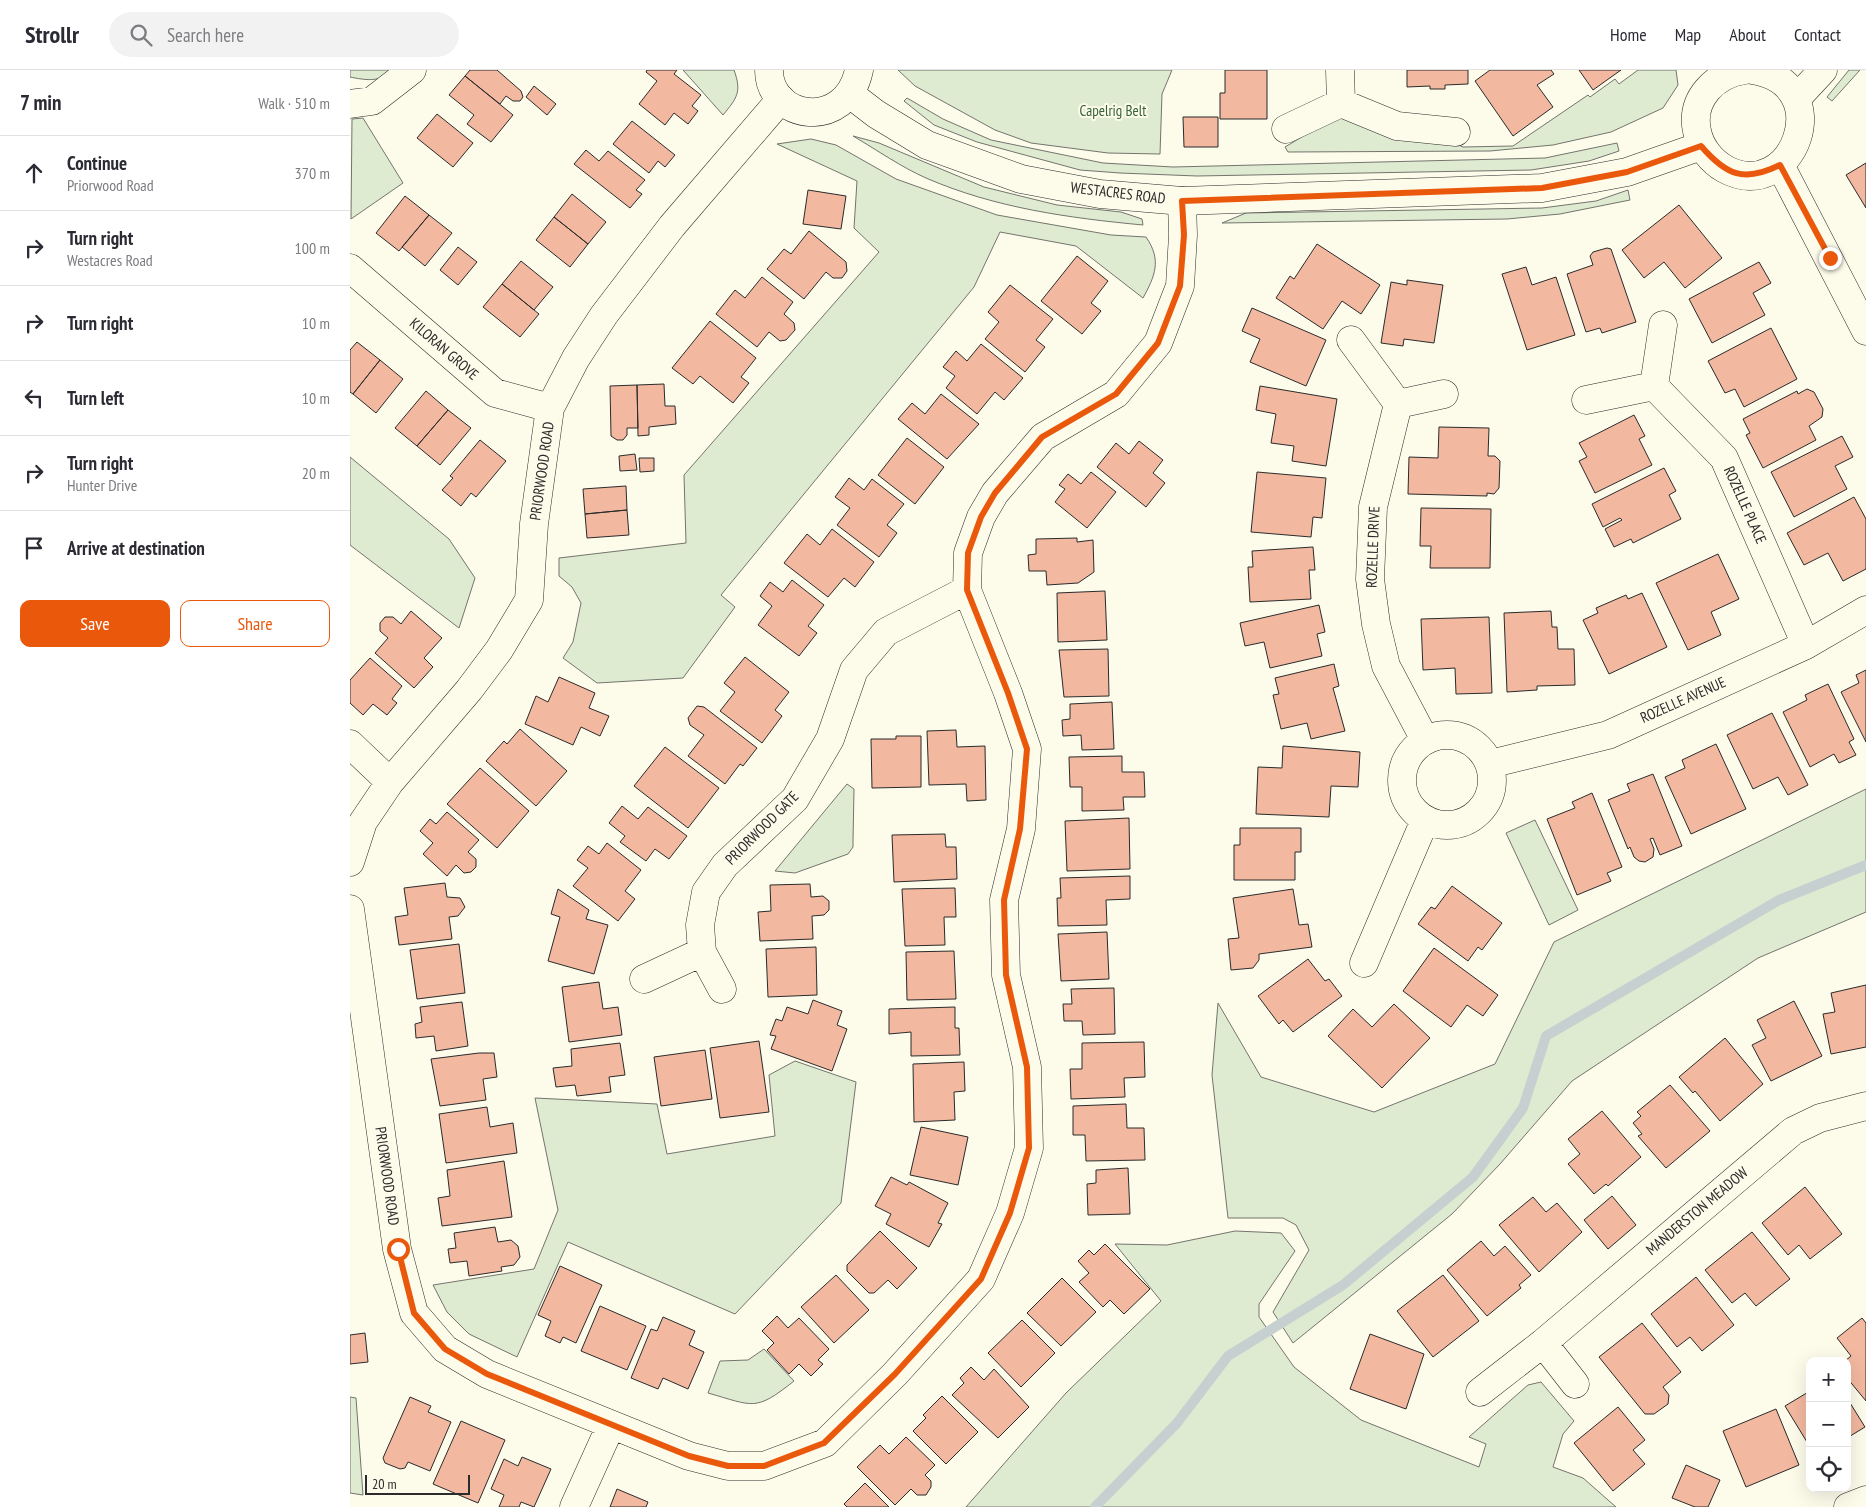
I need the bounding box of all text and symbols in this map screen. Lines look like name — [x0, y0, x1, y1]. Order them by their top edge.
search box — [109, 12, 459, 57]
text: Strollr — [25, 19, 79, 50]
icon: search — [127, 21, 155, 49]
text: Search here — [167, 23, 244, 47]
text: Home — [1610, 23, 1647, 46]
text: Map — [1675, 23, 1701, 46]
text: About — [1729, 23, 1766, 46]
text: Contact — [1794, 23, 1841, 46]
text: 7 min — [20, 89, 62, 116]
text: Walk · 510 m — [258, 93, 330, 113]
park label: Capelrig Belt — [1080, 101, 1146, 120]
text: Continue — [67, 151, 127, 175]
icon: ahead — [20, 159, 48, 187]
text: 370 m — [295, 163, 330, 183]
text: Priorwood Road — [67, 175, 154, 195]
street label: WESTACRES ROAD — [1070, 177, 1167, 208]
text: Turn right — [67, 226, 133, 250]
icon: right — [20, 234, 48, 262]
text: 100 m — [295, 238, 330, 258]
route end — [1819, 247, 1842, 270]
text: Westacres Road — [67, 250, 153, 270]
icon: right — [20, 309, 48, 337]
text: Turn right — [67, 311, 133, 335]
text: 10 m — [302, 313, 330, 333]
street label: KILORAN GROVE — [406, 314, 483, 384]
icon: left — [20, 384, 48, 412]
text: Turn left — [67, 386, 124, 410]
text: 10 m — [302, 388, 330, 408]
street label: PRIORWOOD ROAD — [525, 420, 558, 521]
text: Turn right — [67, 451, 133, 475]
icon: right — [20, 459, 48, 487]
text: 20 m — [302, 463, 330, 483]
street label: ROZELLE PLACE — [1720, 463, 1771, 547]
text: Hunter Drive — [67, 475, 137, 495]
street label: ROZELLE DRIVE — [1362, 506, 1383, 588]
icon: arrive — [20, 534, 48, 562]
text: Arrive at destination — [67, 536, 205, 560]
button: Save — [20, 600, 170, 647]
button: Share — [180, 600, 330, 647]
street label: ROZELLE AVENUE — [1637, 672, 1729, 727]
street label: PRIORWOOD GATE — [721, 787, 803, 869]
street label: PRIORWOOD ROAD — [371, 1125, 404, 1227]
street label: MANDERSTON MEADOW — [1642, 1162, 1752, 1259]
route start — [387, 1238, 410, 1261]
map controls — [1806, 1357, 1851, 1492]
button: + — [1806, 1357, 1851, 1402]
button: − — [1806, 1402, 1851, 1447]
button: locate — [1806, 1447, 1851, 1492]
scale bar — [365, 1472, 470, 1495]
text: 20 m — [372, 1475, 397, 1493]

